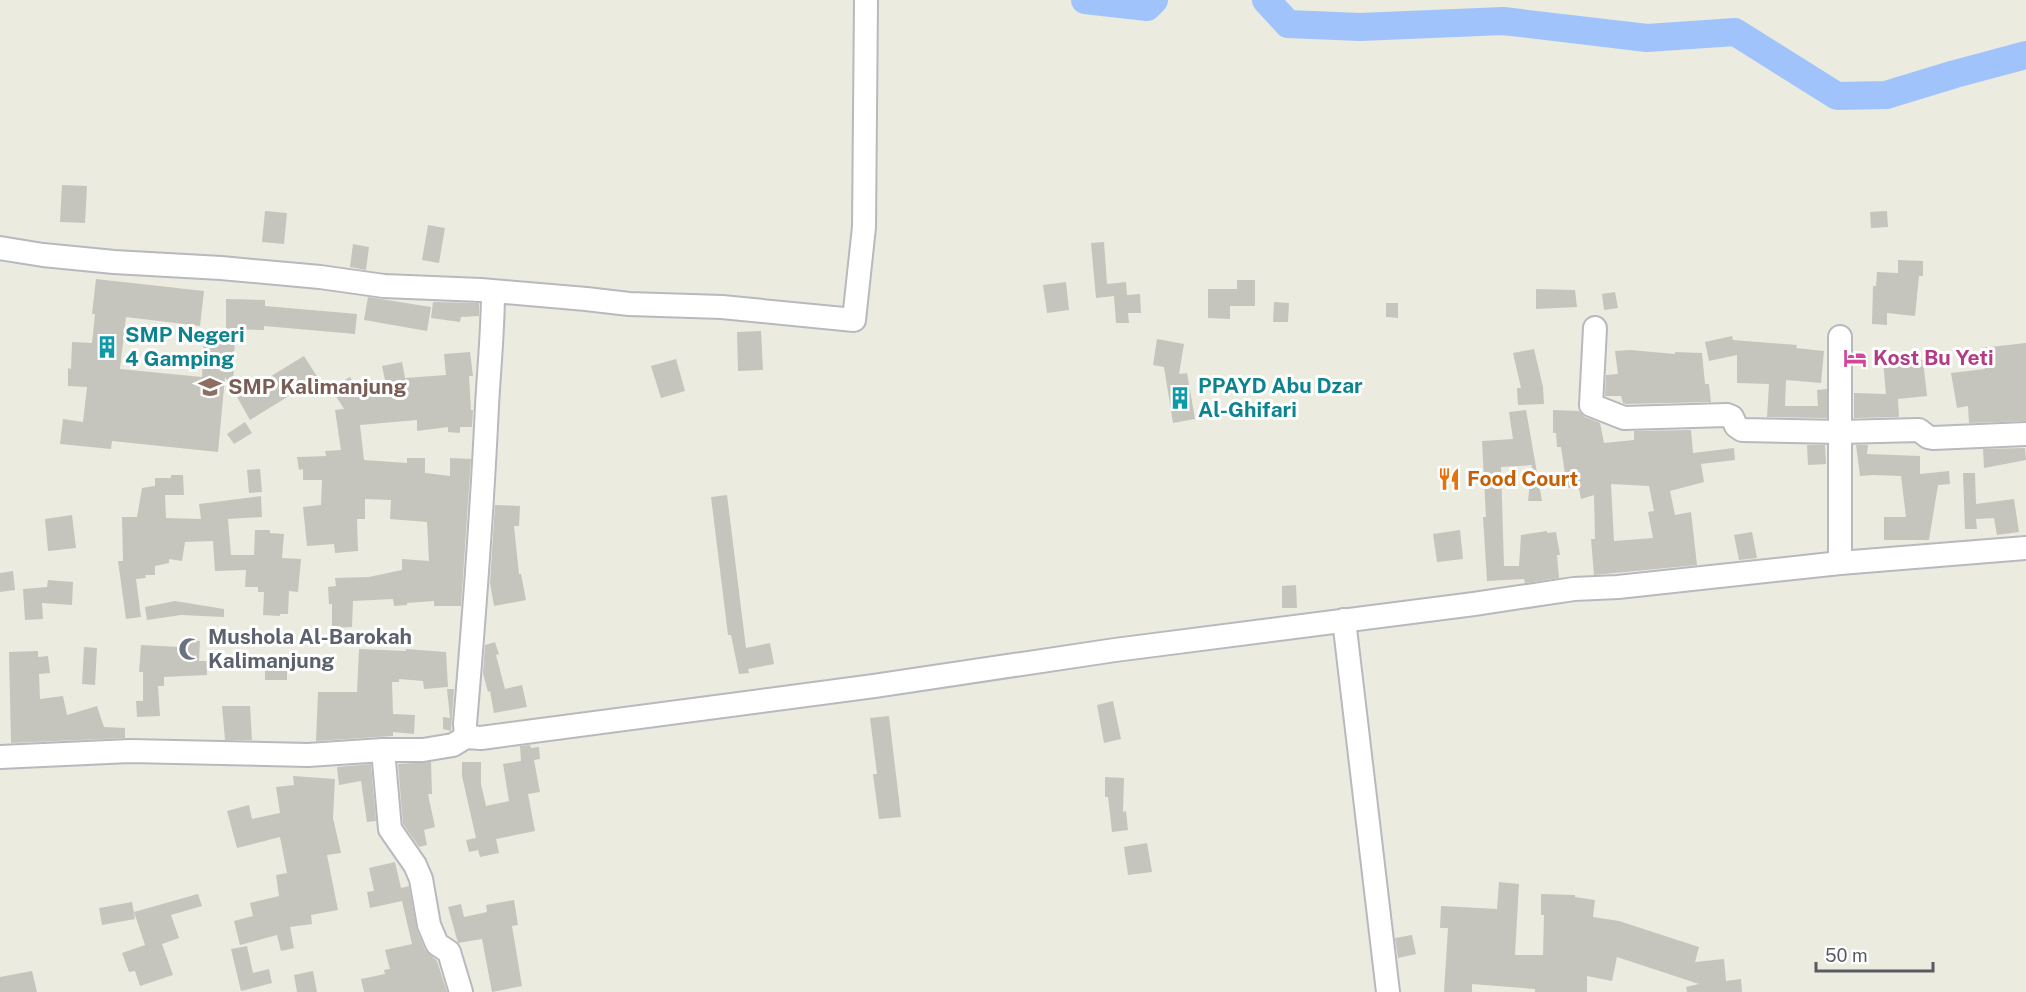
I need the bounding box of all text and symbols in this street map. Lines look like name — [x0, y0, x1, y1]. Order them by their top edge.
place label: SMP Negeri 4 Gamping — [125, 322, 245, 371]
building icon: SMP Negeri 4 Gamping — [94, 334, 120, 360]
hotel icon: Kost Bu Yeti — [1842, 345, 1868, 371]
place label: Kost Bu Yeti — [1873, 345, 1994, 370]
place label: PPAYD Abu Dzar Al-Ghifari — [1198, 373, 1363, 422]
school or university icon: SMP Kalimanjung — [197, 374, 223, 400]
place label: SMP Kalimanjung — [228, 374, 407, 399]
building icon: PPAYD Abu Dzar Al-Ghifari — [1167, 385, 1193, 411]
restaurant icon: Food Court — [1436, 466, 1462, 492]
place label: Food Court — [1467, 466, 1578, 491]
place label: Mushola Al-Barokah Kalimanjung — [208, 624, 412, 673]
mosque icon: Mushola Al-Barokah Kalimanjung — [177, 636, 203, 662]
scale bar — [1816, 935, 1933, 973]
text: 50 m — [1825, 945, 1868, 966]

